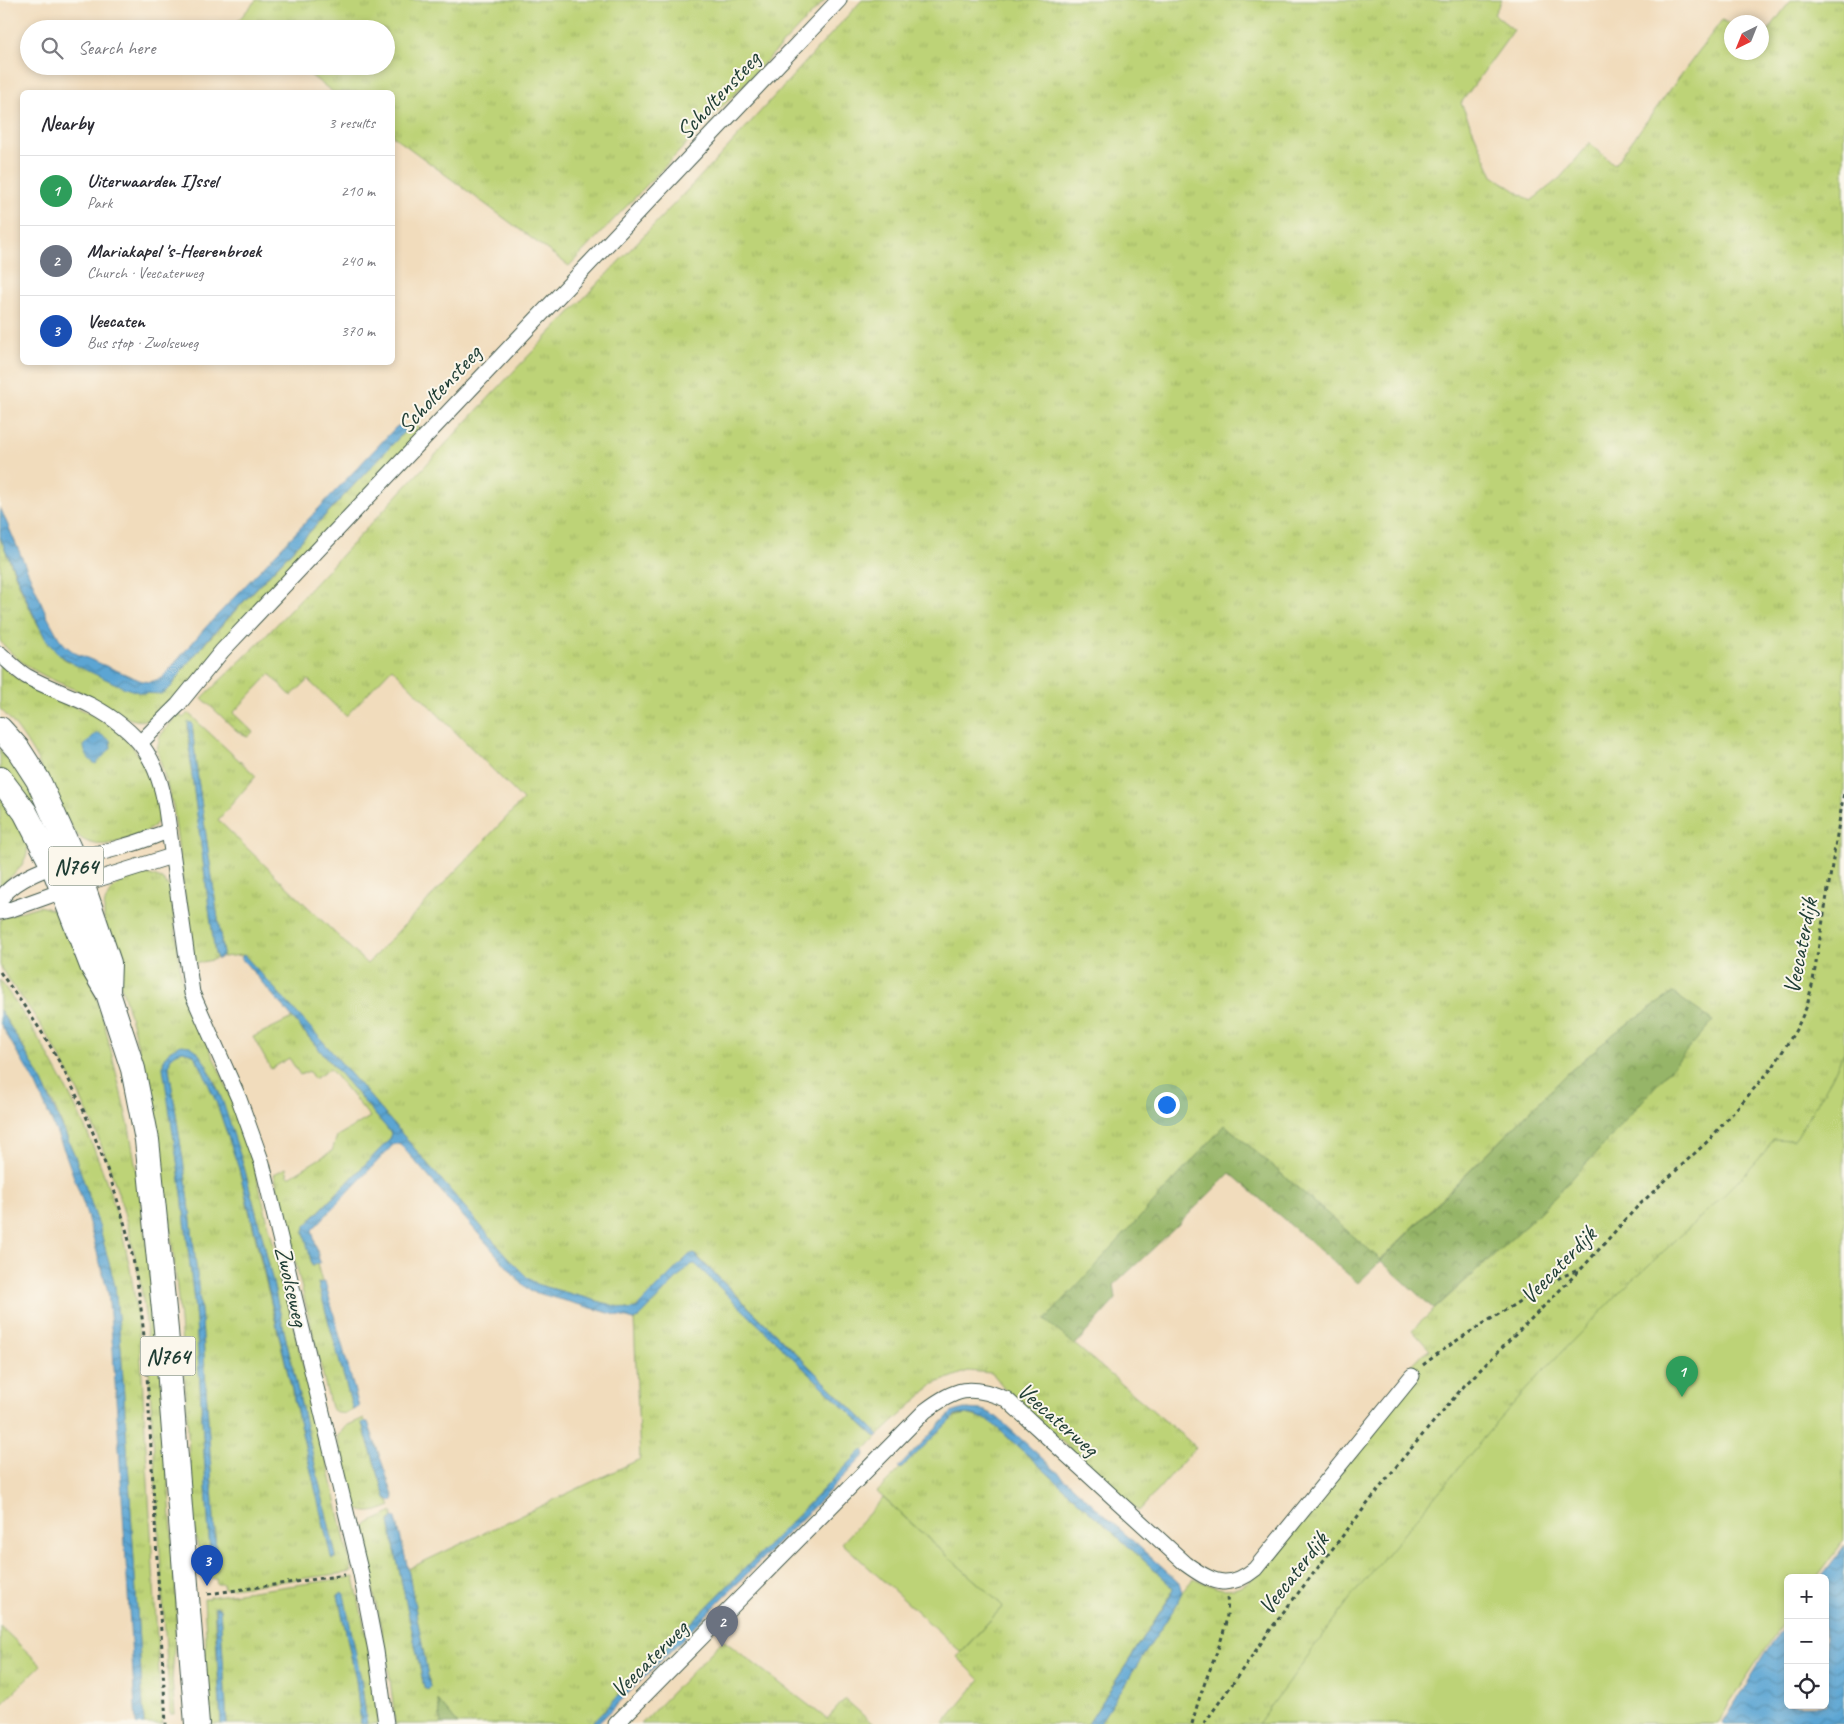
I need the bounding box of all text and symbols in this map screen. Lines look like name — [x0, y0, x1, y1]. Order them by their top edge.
north arrow — [1724, 15, 1769, 60]
search box — [20, 20, 395, 75]
icon: search — [38, 34, 66, 62]
text: Search here — [78, 36, 155, 60]
street label: Scholtensteeg — [670, 43, 768, 145]
text: Nearby — [40, 110, 93, 136]
text: 3 results — [328, 113, 375, 133]
text: Uiterwaarden IJssel — [87, 169, 218, 193]
text: 1 — [52, 181, 60, 201]
text: 210 m — [341, 181, 375, 201]
text: Park — [87, 193, 112, 213]
text: Mariakapel 's-Heerenbroek — [87, 239, 261, 263]
text: 2 — [52, 251, 60, 271]
text: 240 m — [341, 251, 375, 271]
text: Church · Veecaterweg — [87, 263, 203, 283]
text: Veecaten — [87, 309, 145, 333]
text: 3 — [52, 321, 60, 341]
text: 370 m — [341, 321, 375, 341]
text: Bus stop · Zwolseweg — [87, 333, 198, 353]
street label: Scholtensteeg — [391, 337, 489, 439]
road number: N764 — [48, 846, 104, 886]
street label: Veecaterdijk — [1776, 893, 1824, 996]
your location — [1154, 1092, 1180, 1118]
street label: Veecaterdijk — [1514, 1218, 1604, 1310]
street label: Zwolseweg — [268, 1243, 316, 1331]
road number: N764 — [140, 1336, 196, 1375]
pin: 1 — [1666, 1356, 1698, 1397]
street label: Veecaterweg — [1011, 1375, 1107, 1464]
street label: Veecaterdijk — [1251, 1524, 1336, 1620]
pin: 3 — [191, 1545, 223, 1586]
map controls — [1784, 1574, 1829, 1709]
button: + — [1784, 1574, 1829, 1619]
pin: 2 — [706, 1606, 738, 1647]
street label: Veecaterweg — [604, 1612, 696, 1704]
button: − — [1784, 1619, 1829, 1664]
button: locate — [1784, 1664, 1829, 1709]

